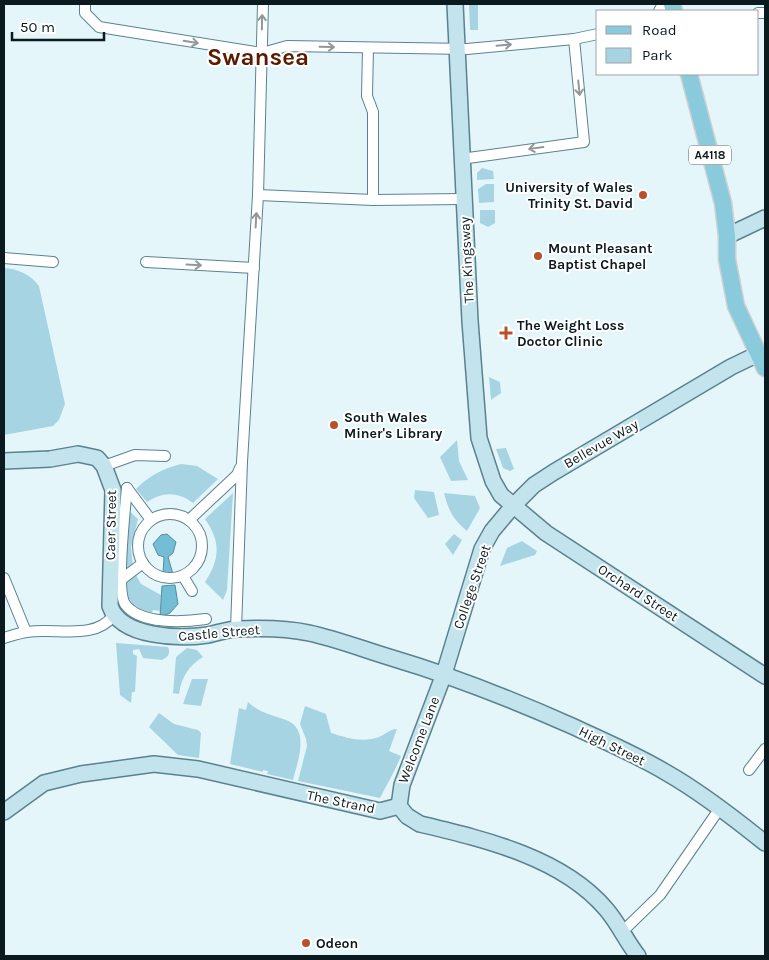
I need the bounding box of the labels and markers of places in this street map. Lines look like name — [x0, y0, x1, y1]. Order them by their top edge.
place label: University of Wales Trinity St. David — [505, 179, 633, 212]
marker: University of Wales Trinity St. David — [637, 189, 649, 201]
place label: Mount Pleasant Baptist Chapel — [548, 240, 653, 273]
marker: Mount Pleasant Baptist Chapel — [532, 250, 544, 262]
place label: The Weight Loss Doctor Clinic — [517, 317, 624, 350]
marker: The Weight Loss Doctor Clinic — [499, 326, 513, 340]
place label: South Wales Miner's Library — [344, 409, 442, 442]
marker: South Wales Miner's Library — [328, 419, 340, 431]
place label: Odeon — [316, 935, 358, 952]
marker: Odeon — [300, 937, 312, 949]

